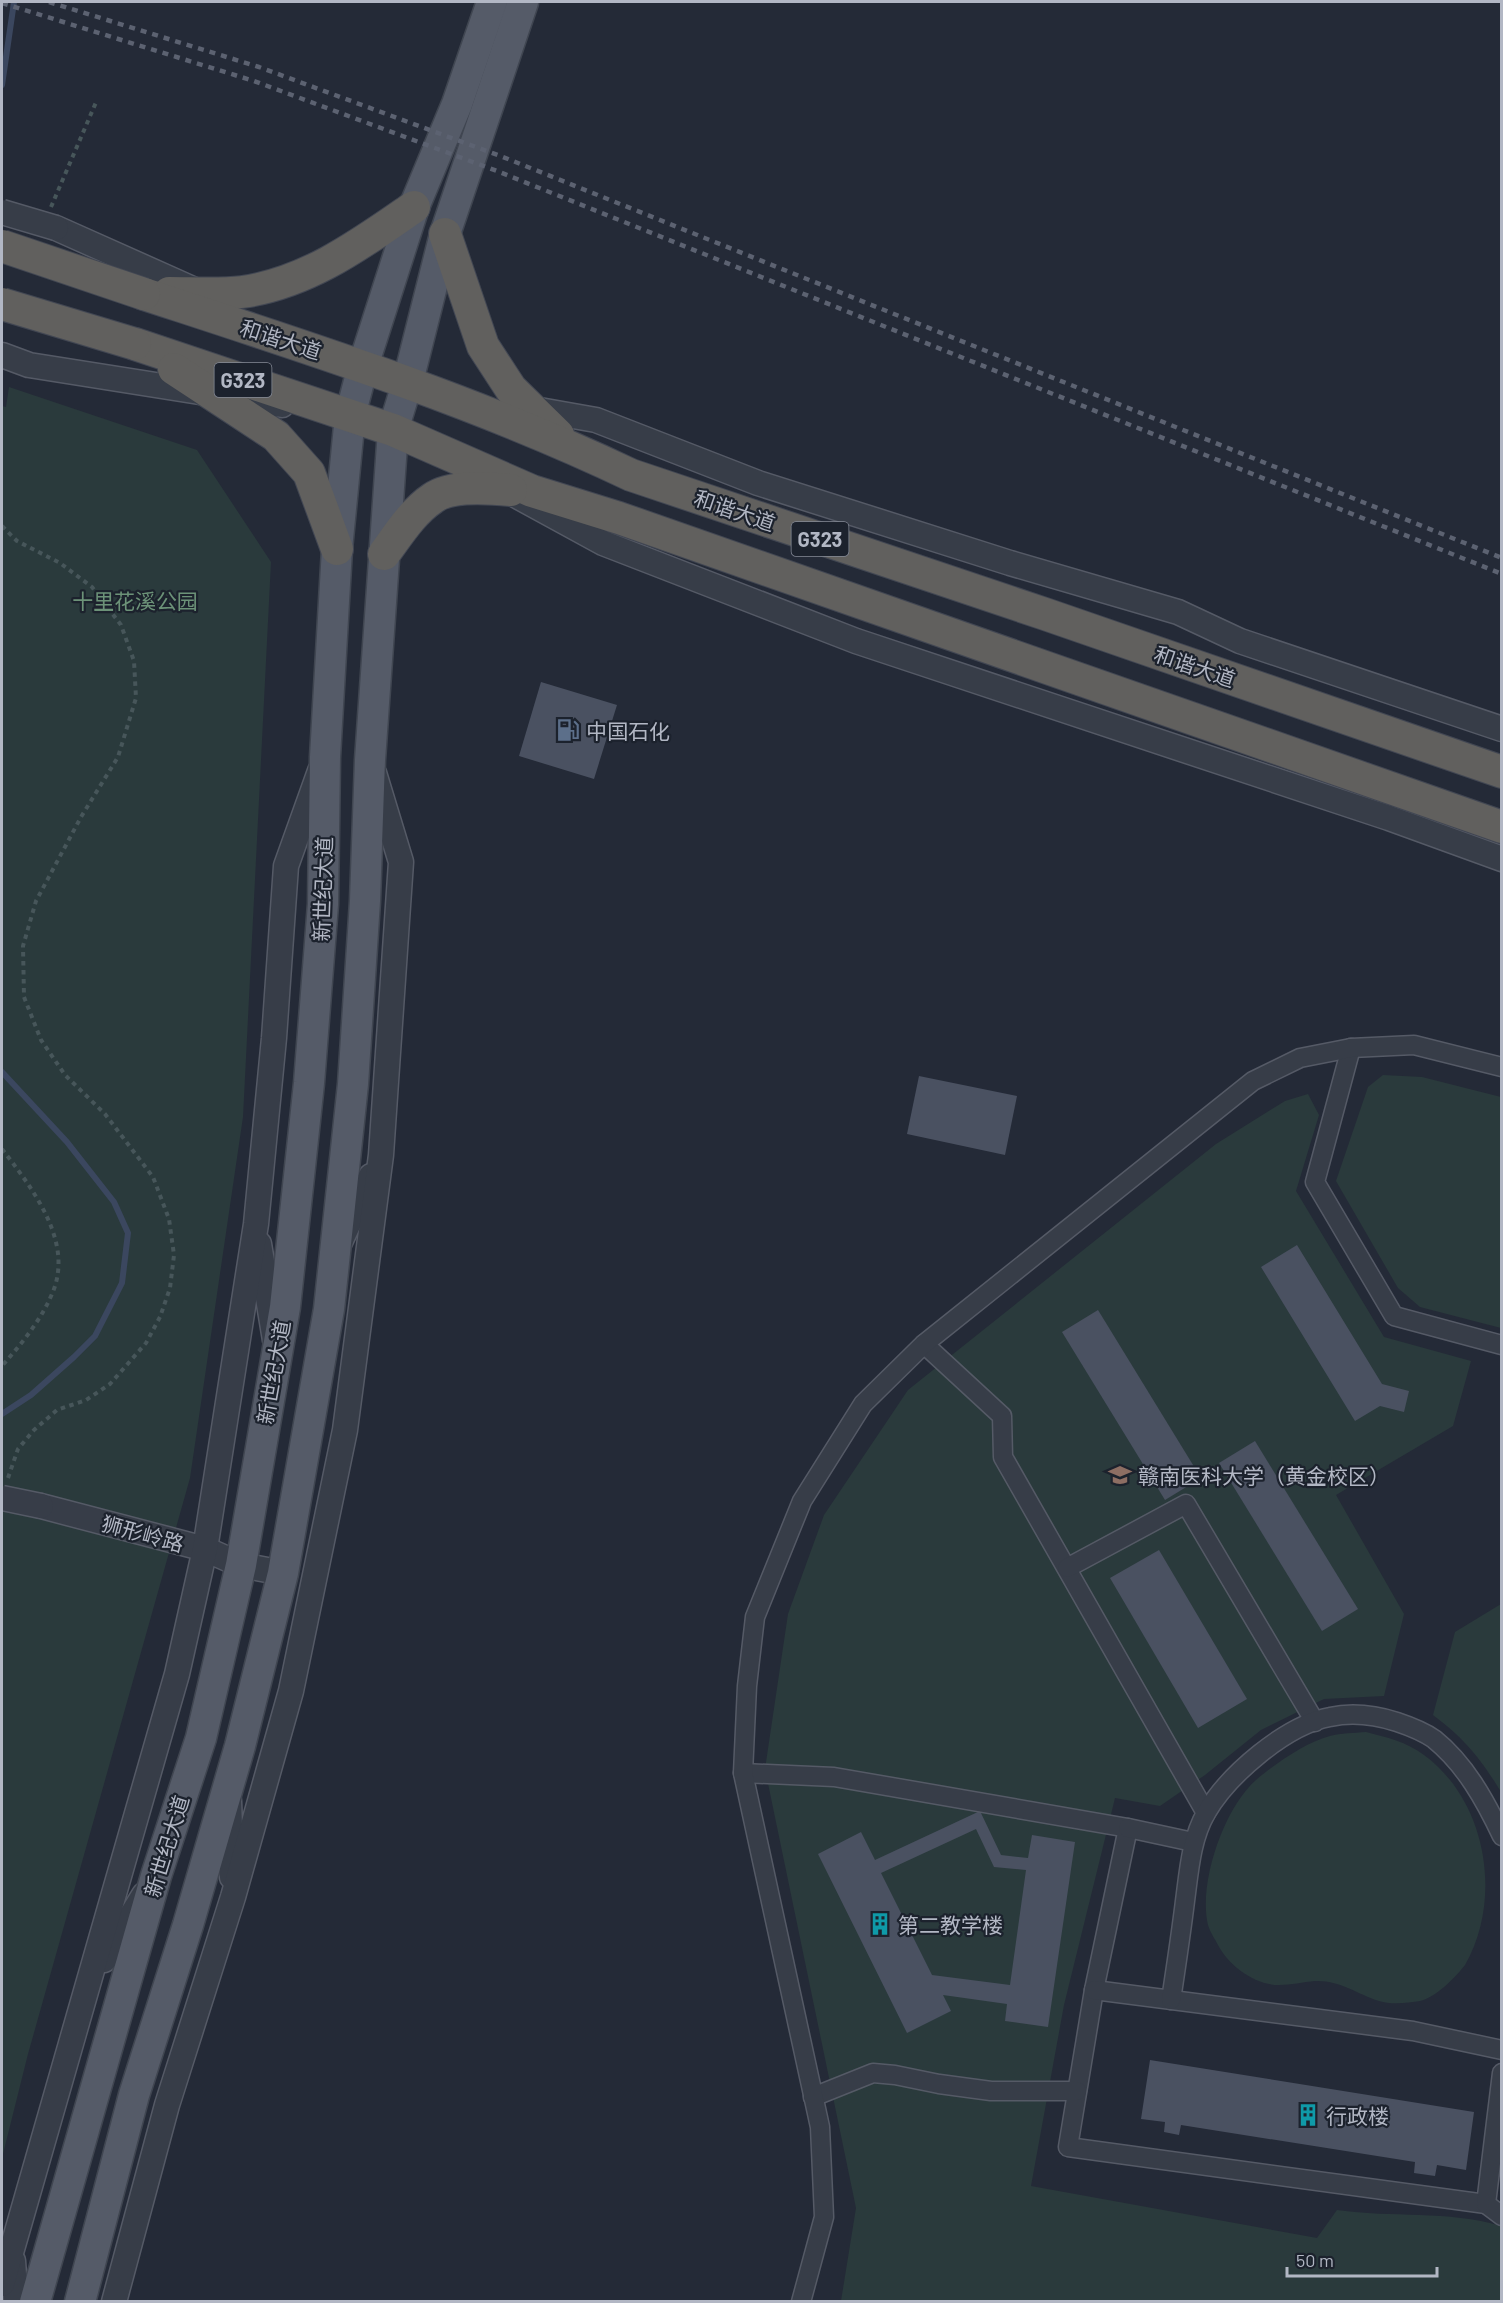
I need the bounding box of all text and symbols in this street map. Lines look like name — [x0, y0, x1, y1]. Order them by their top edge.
street label: 和谐大道 — [237, 314, 325, 364]
road number: G323 — [214, 363, 272, 397]
street label: 和谐大道 — [691, 485, 779, 535]
road number: G323 — [792, 522, 848, 556]
park label: 十里花溪公园 — [72, 588, 198, 613]
street label: 和谐大道 — [1151, 641, 1239, 691]
fuel station icon: 中国石化 — [555, 717, 581, 743]
place label: 中国石化 — [586, 718, 670, 743]
street label: 新世纪大道 — [308, 836, 336, 942]
street label: 新世纪大道 — [252, 1318, 294, 1426]
school or university icon: 赣南医科大学（黄金校区） — [1107, 1462, 1133, 1488]
place label: 赣南医科大学（黄金校区） — [1138, 1463, 1390, 1488]
street label: 狮形岭路 — [99, 1510, 187, 1556]
street label: 新世纪大道 — [139, 1792, 193, 1900]
building icon: 第二教学楼 — [867, 1911, 893, 1937]
place label: 第二教学楼 — [898, 1912, 1003, 1937]
building icon: 行政楼 — [1295, 2102, 1321, 2128]
place label: 行政楼 — [1326, 2103, 1389, 2128]
scale bar — [1287, 2240, 1437, 2278]
text: 50 m — [1296, 2249, 1334, 2271]

